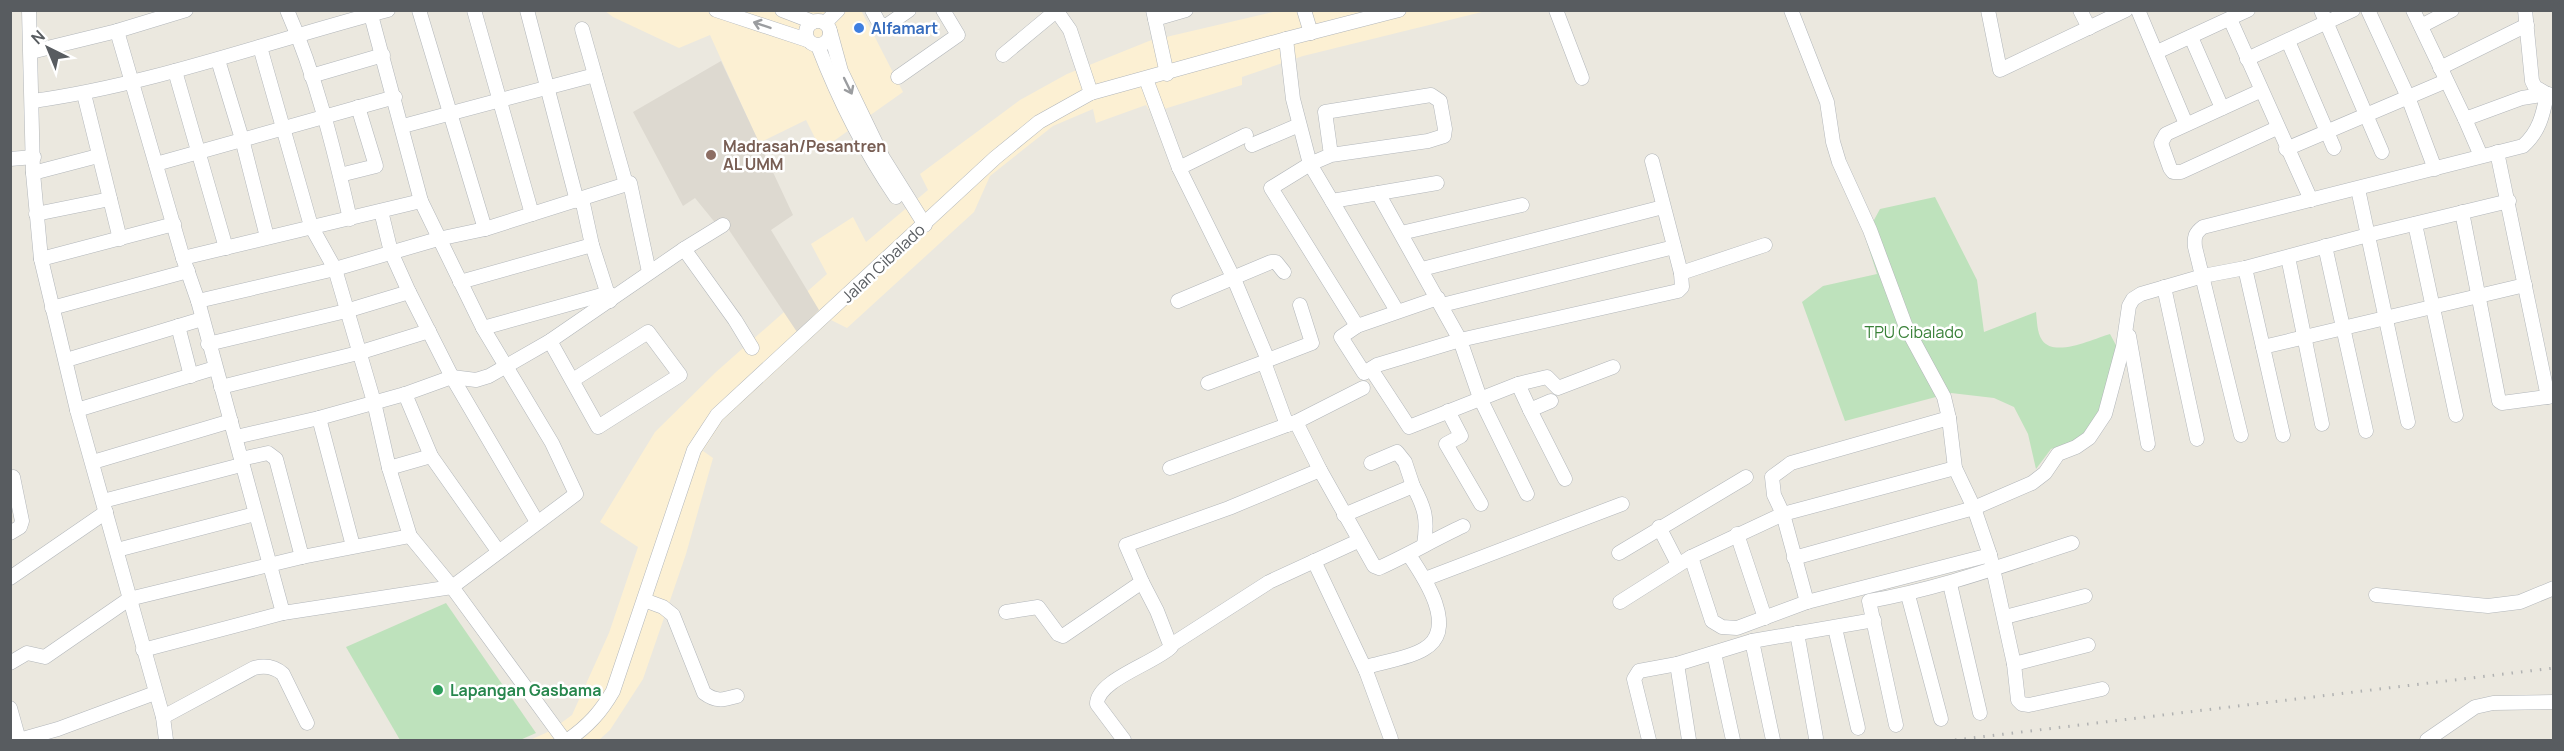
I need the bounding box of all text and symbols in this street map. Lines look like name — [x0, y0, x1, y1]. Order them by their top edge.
place label: Alfamart — [871, 17, 938, 39]
north arrow — [18, 18, 78, 78]
one-way arrow — [753, 18, 772, 29]
marker: Alfamart — [852, 21, 866, 35]
text: N — [26, 25, 49, 49]
one-way arrow — [842, 77, 854, 95]
place label: Madrasah/Pesantren AL UMM — [723, 135, 886, 175]
marker: Madrasah/Pesantren AL UMM — [704, 148, 718, 162]
street label: Jalan Cibalado — [836, 219, 930, 307]
park label: TPU Cibalado — [1865, 321, 1963, 343]
place label: Lapangan Gasbama — [450, 679, 601, 701]
marker: Lapangan Gasbama — [431, 683, 445, 697]

